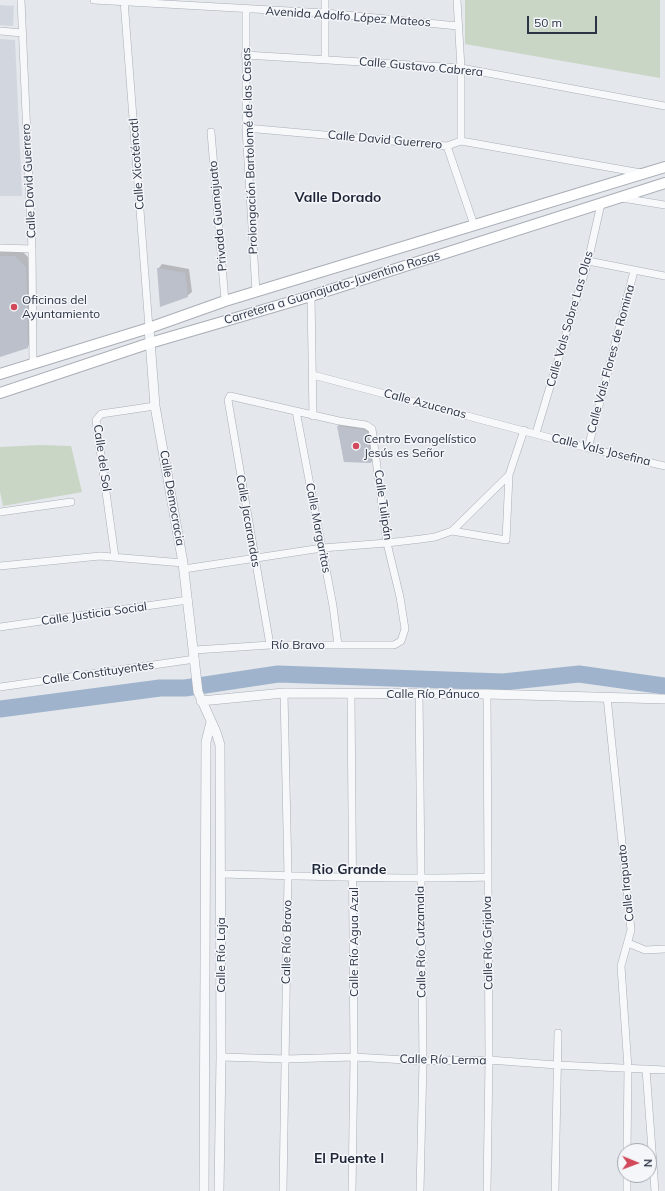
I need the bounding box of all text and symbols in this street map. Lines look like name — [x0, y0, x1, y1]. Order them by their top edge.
street label: Avenida Adolfo López Mateos — [265, 4, 431, 30]
scale bar — [529, 8, 599, 34]
text: 50 m — [534, 15, 562, 30]
street label: Prolongación Bartolomé de las Casas — [239, 47, 261, 255]
street label: Calle Gustavo Cabrera — [358, 54, 484, 80]
street label: Calle Xicoténcatl — [127, 118, 147, 210]
street label: Calle David Guerrero — [19, 123, 39, 239]
street label: Calle David Guerrero — [327, 128, 443, 152]
street label: Privada Guanajuato — [206, 160, 230, 272]
district label: Valle Dorado — [295, 190, 381, 206]
street label: Carretera a Guanajuato-Juventino Rosas — [222, 248, 442, 328]
street label: Calle Vals Sobre Las Olas — [544, 249, 596, 389]
street label: Calle Vals Flores de Romina — [584, 283, 638, 435]
place label: Oficinas del Ayuntamiento — [22, 293, 100, 321]
marker: Oficinas del Ayuntamiento — [9, 302, 19, 312]
street label: Calle Azucenas — [382, 386, 468, 422]
street label: Calle del Sol — [90, 424, 114, 492]
street label: Calle Vals Josefina — [550, 431, 652, 469]
place label: Centro Evangelístico Jesús es Señor — [364, 432, 476, 460]
marker: Centro Evangelístico Jesús es Señor — [351, 441, 361, 451]
street label: Calle Democracia — [156, 449, 188, 547]
street label: Calle Tulipán — [371, 469, 395, 541]
street label: Calle Jacarandas — [233, 474, 263, 568]
street label: Calle Margaritas — [302, 482, 334, 574]
street label: Calle Justicia Social — [40, 599, 148, 629]
street label: Río Bravo — [271, 638, 325, 652]
street label: Calle Constituyentes — [41, 658, 155, 688]
street label: Calle Río Pánuco — [386, 687, 480, 701]
street label: Calle Irapuato — [615, 844, 637, 922]
district label: Rio Grande — [312, 862, 386, 878]
street label: Calle Río Cutzamala — [413, 886, 429, 998]
street label: Calle Río Agua Azul — [347, 887, 361, 997]
street label: Calle Río Grijalva — [480, 896, 496, 990]
street label: Calle Río Bravo — [279, 900, 295, 984]
street label: Calle Río Laja — [214, 917, 228, 993]
street label: Calle Río Lerma — [399, 1052, 487, 1068]
north arrow — [617, 1143, 657, 1183]
district label: El Puente I — [314, 1151, 384, 1167]
text: N — [641, 1159, 655, 1167]

